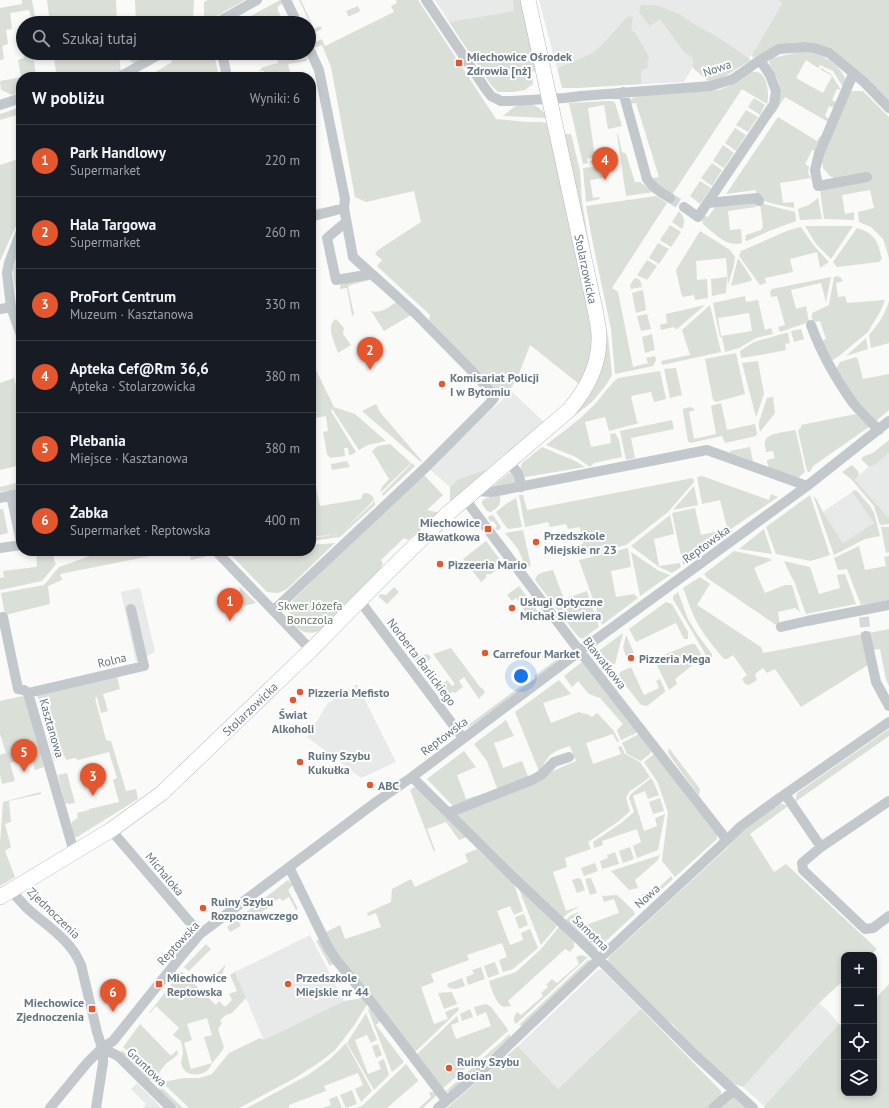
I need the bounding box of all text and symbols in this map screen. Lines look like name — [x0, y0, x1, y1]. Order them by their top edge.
search box — [16, 16, 316, 60]
icon: search — [30, 27, 52, 49]
text: Szukaj tutaj — [62, 29, 137, 48]
place label: Miechowice Ośrodek Zdrowia [nż] — [467, 49, 572, 79]
street label: Nowa — [701, 56, 733, 80]
marker: Miechowice Ośrodek Zdrowia [nż] — [454, 58, 464, 68]
text: W pobliżu — [32, 87, 104, 109]
text: Wyniki: 6 — [250, 90, 300, 107]
text: Park Handlowy — [70, 143, 166, 162]
pin: 4 — [592, 147, 618, 180]
text: 1 — [41, 152, 49, 169]
text: 220 m — [265, 152, 300, 169]
text: Supermarket — [70, 162, 140, 179]
text: Hala Targowa — [70, 215, 156, 234]
text: 2 — [41, 224, 49, 241]
text: 260 m — [265, 224, 300, 241]
street label: Stolarzowicka — [571, 233, 601, 305]
text: Supermarket — [70, 234, 140, 251]
text: ProFort Centrum — [70, 287, 176, 306]
text: 3 — [41, 296, 49, 313]
text: 330 m — [265, 296, 300, 313]
text: Muzeum · Kasztanowa — [70, 306, 194, 323]
pin: 2 — [357, 337, 383, 370]
text: Apteka Cef@Rm 36,6 — [70, 359, 209, 378]
text: 4 — [41, 368, 49, 385]
text: 380 m — [265, 368, 300, 385]
place label: Komisariat Policji I w Bytomiu — [450, 370, 539, 399]
text: Apteka · Stolarzowicka — [70, 378, 195, 395]
marker: Komisariat Policji I w Bytomiu — [437, 379, 447, 389]
text: Plebania — [70, 431, 126, 450]
text: 5 — [41, 440, 49, 457]
text: 380 m — [265, 440, 300, 457]
text: Miejsce · Kasztanowa — [70, 450, 188, 467]
text: Żabka — [70, 503, 108, 522]
text: 6 — [41, 512, 49, 529]
text: 400 m — [265, 512, 300, 529]
place label: Miechowice Bławatkowa — [418, 515, 480, 544]
text: Supermarket · Reptowska — [70, 522, 210, 539]
street label: Reptowska — [679, 522, 733, 566]
marker: Miechowice Bławatkowa — [483, 524, 493, 534]
place label: Przedszkole Miejskie nr 23 — [544, 528, 617, 557]
marker: Przedszkole Miejskie nr 23 — [531, 537, 541, 547]
place label: Pizzeeria Mario — [448, 557, 528, 572]
marker: Pizzeeria Mario — [435, 559, 445, 569]
pin: 1 — [217, 588, 243, 621]
place label: Usługi Optyczne Michał Siewiera — [520, 594, 603, 623]
park label: Skwer Józefa Bonczola — [278, 598, 343, 627]
marker: Usługi Optyczne Michał Siewiera — [507, 603, 517, 613]
street label: Norberta Barlickiego — [384, 615, 460, 709]
street label: Bławatkowa — [580, 634, 630, 692]
place label: Carrefour Market — [493, 646, 581, 661]
marker: Carrefour Market — [480, 648, 490, 658]
street label: Rolna — [96, 649, 128, 671]
place label: Pizzeria Mega — [639, 651, 711, 666]
marker: Pizzeria Mega — [626, 653, 636, 663]
your location — [511, 666, 531, 686]
street label: Stolarzowicka — [219, 679, 281, 739]
place label: Pizzeria Mefisto — [308, 685, 390, 700]
marker: Pizzeria Mefisto — [295, 687, 305, 697]
marker: Świat Alkoholi — [288, 695, 298, 705]
street label: Kasztanowa — [36, 697, 68, 759]
place label: Świat Alkoholi — [272, 707, 314, 736]
street label: Reptowska — [418, 713, 470, 759]
pin: 5 — [11, 739, 37, 772]
place label: Ruiny Szybu Kukułka — [308, 748, 370, 777]
marker: Ruiny Szybu Kukułka — [295, 757, 305, 767]
pin: 3 — [80, 763, 106, 796]
place label: ABC — [378, 778, 399, 793]
marker: ABC — [365, 780, 375, 790]
street label: Michaloka — [142, 849, 188, 899]
street label: Nowa — [631, 881, 663, 911]
street label: Zjednoczenia — [25, 884, 84, 942]
place label: Ruiny Szybu Rozpoznawczego — [211, 894, 299, 923]
marker: Ruiny Szybu Rozpoznawczego — [198, 903, 208, 913]
street label: Samotna — [570, 912, 612, 954]
street label: Reptowska — [154, 918, 202, 968]
map controls — [841, 952, 877, 1096]
button: + — [841, 952, 877, 988]
place label: Miechowice Reptowska — [167, 970, 227, 999]
place label: Przedszkole Miejskie nr 44 — [296, 970, 369, 999]
pin: 6 — [100, 979, 126, 1012]
marker: Miechowice Reptowska — [154, 979, 164, 989]
marker: Przedszkole Miejskie nr 44 — [283, 979, 293, 989]
button: − — [841, 988, 877, 1024]
place label: Miechowice Zjednoczenia — [16, 995, 84, 1024]
marker: Miechowice Zjednoczenia — [87, 1004, 97, 1014]
button: locate — [841, 1024, 877, 1060]
street label: Gruntowa — [124, 1044, 170, 1090]
place label: Ruiny Szybu Bocian — [457, 1054, 519, 1083]
button: layers — [841, 1060, 877, 1096]
marker: Ruiny Szybu Bocian — [444, 1063, 454, 1073]

